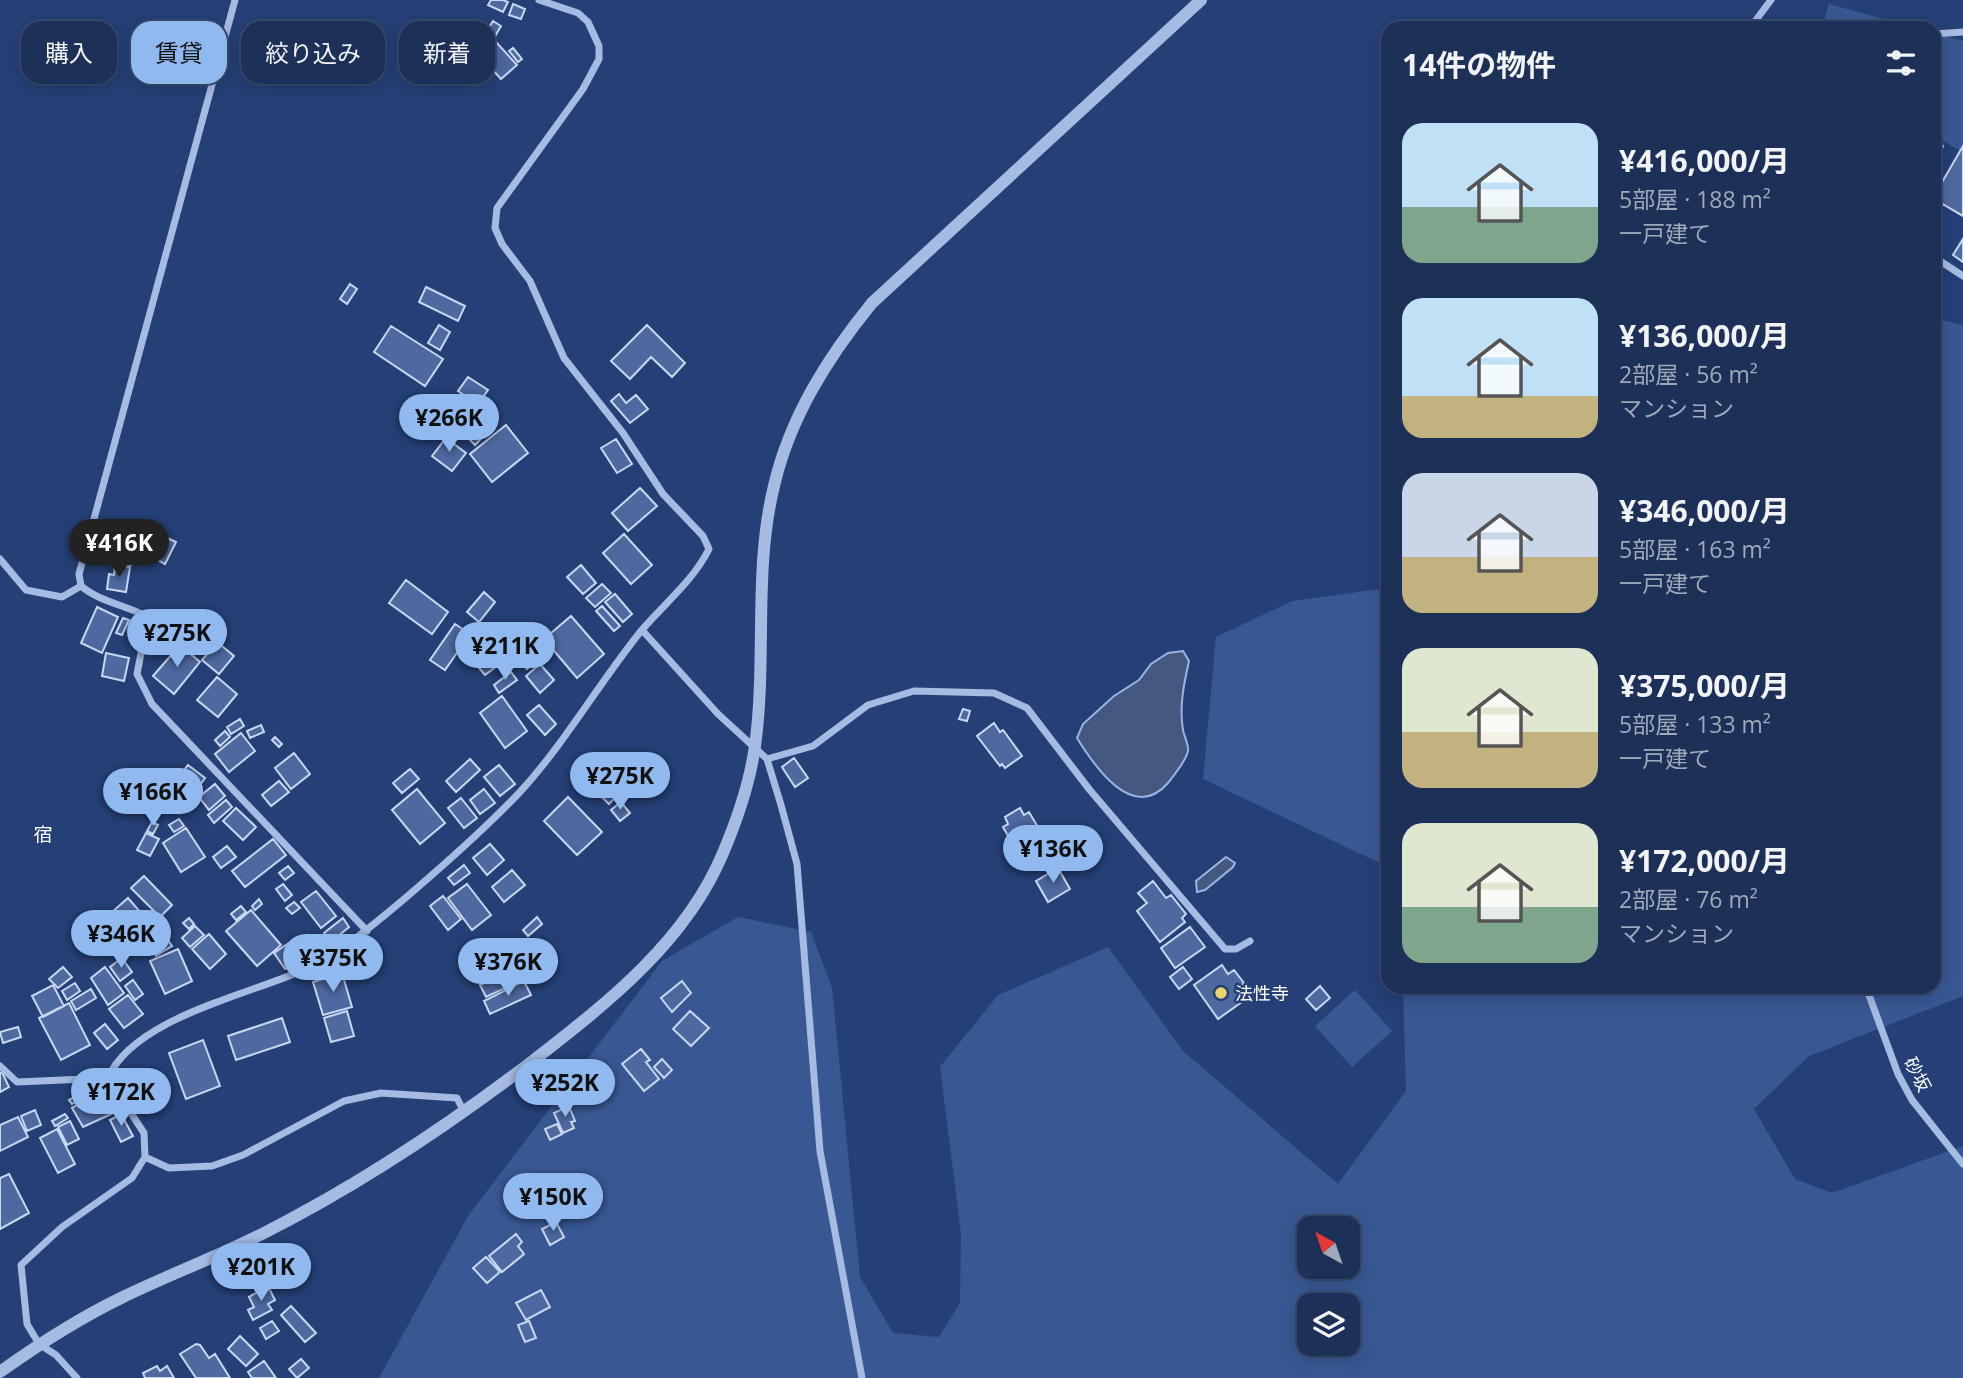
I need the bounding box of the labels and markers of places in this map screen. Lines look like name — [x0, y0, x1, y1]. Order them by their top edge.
pin: ¥266K — [400, 394, 498, 454]
pin: ¥416K — [70, 520, 168, 579]
pin: ¥275K — [128, 610, 226, 669]
pin: ¥211K — [456, 622, 554, 682]
pin: ¥275K — [571, 752, 669, 812]
pin: ¥166K — [104, 768, 202, 828]
pin: ¥136K — [1004, 826, 1102, 885]
pin: ¥346K — [72, 911, 170, 970]
pin: ¥375K — [284, 934, 382, 994]
pin: ¥376K — [459, 939, 557, 998]
place label: 法性寺 — [1235, 981, 1289, 1005]
marker: 法性寺 — [1213, 985, 1229, 1001]
pin: ¥252K — [516, 1060, 614, 1119]
pin: ¥172K — [72, 1068, 170, 1128]
pin: ¥150K — [504, 1174, 602, 1233]
pin: ¥201K — [212, 1244, 310, 1303]

